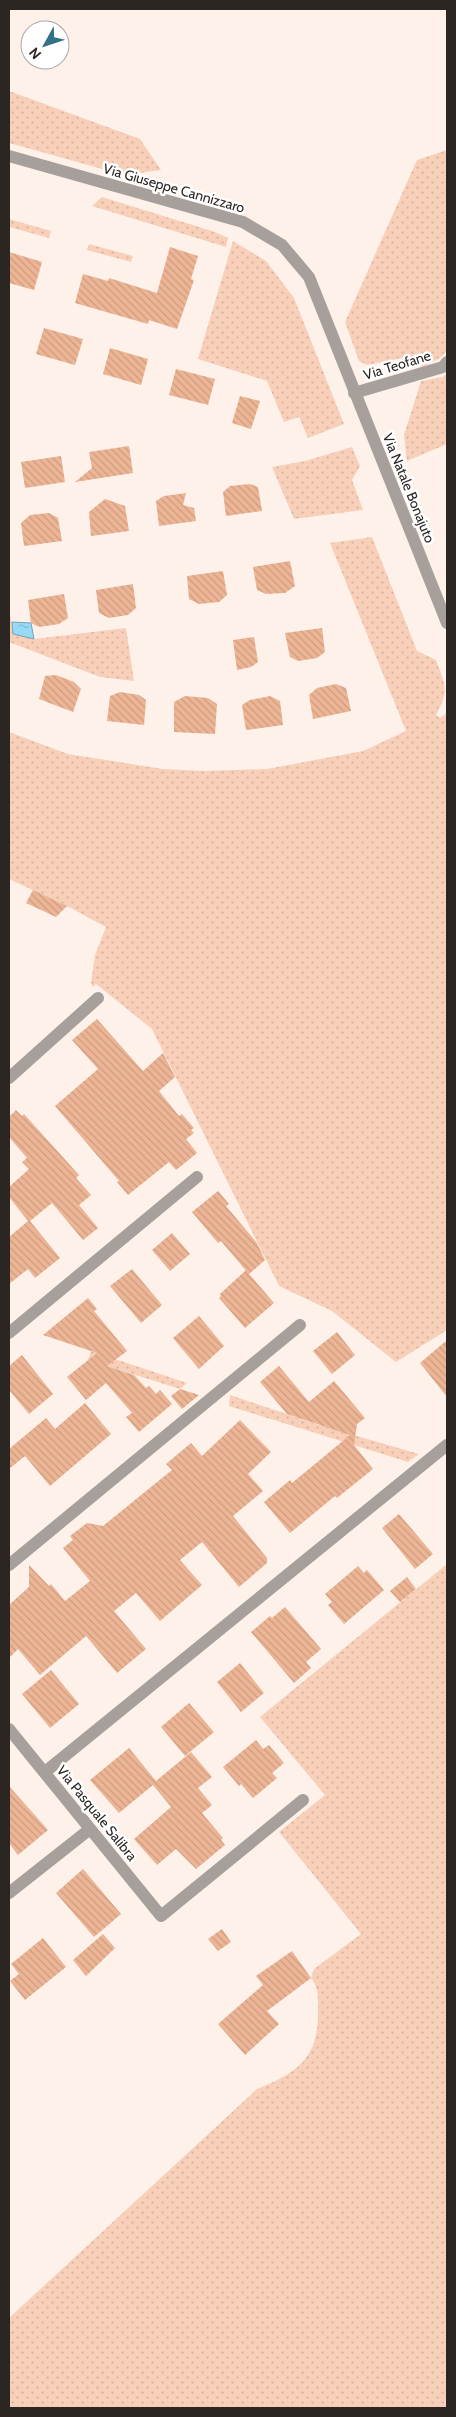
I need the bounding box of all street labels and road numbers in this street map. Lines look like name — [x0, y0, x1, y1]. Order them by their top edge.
street label: Via Giuseppe Cannizzaro — [101, 159, 247, 217]
street label: Via Teofane — [361, 346, 433, 384]
street label: Via Natale Bonajuto — [379, 431, 439, 546]
street label: Via Pasquale Salibra — [53, 1762, 141, 1865]

